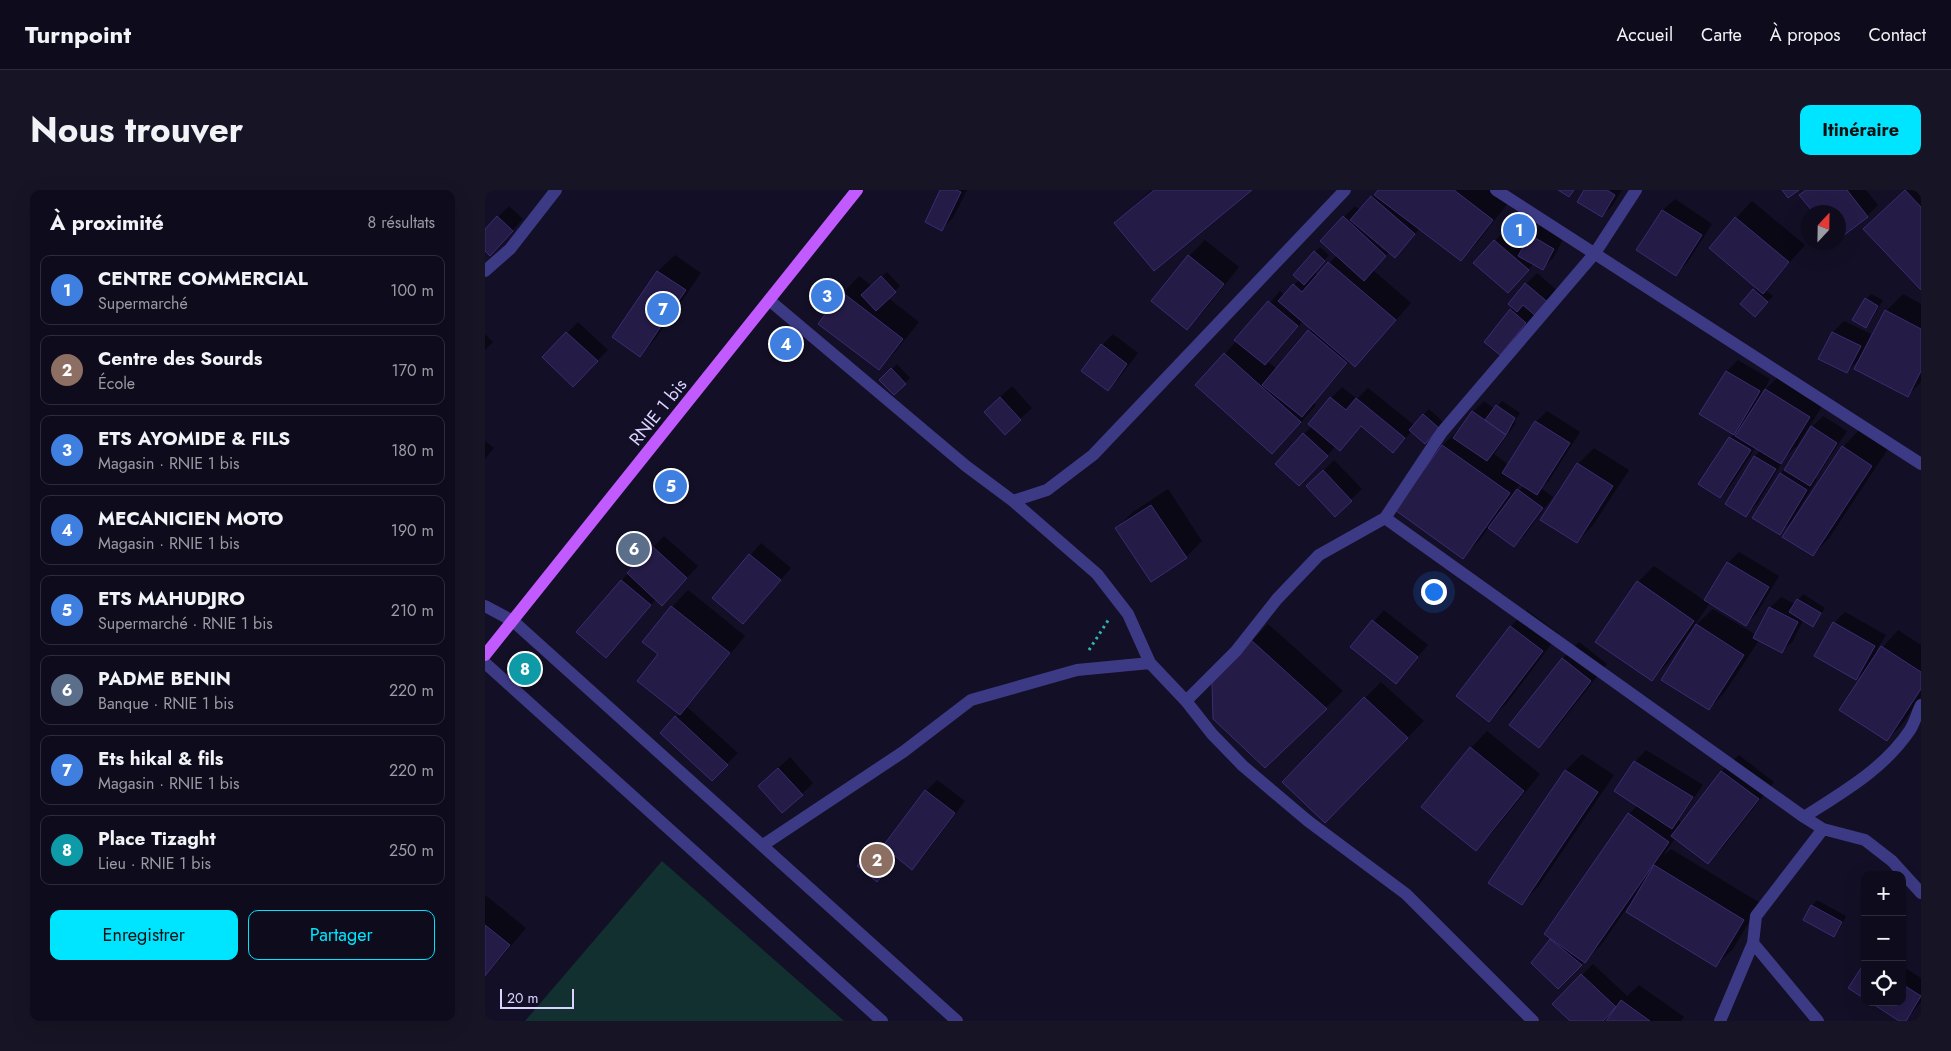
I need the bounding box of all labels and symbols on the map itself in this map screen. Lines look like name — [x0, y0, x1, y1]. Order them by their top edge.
north arrow — [1801, 205, 1846, 250]
pin: 1 — [1503, 211, 1535, 249]
pin: 3 — [811, 277, 843, 315]
pin: 7 — [647, 290, 679, 328]
pin: 4 — [770, 325, 802, 363]
street label: RNIE 1 bis — [623, 373, 693, 451]
pin: 5 — [655, 467, 687, 505]
pin: 6 — [618, 530, 650, 568]
your location — [1421, 579, 1447, 605]
pin: 8 — [509, 650, 541, 688]
pin: 2 — [861, 841, 893, 879]
scale bar — [500, 986, 574, 1009]

